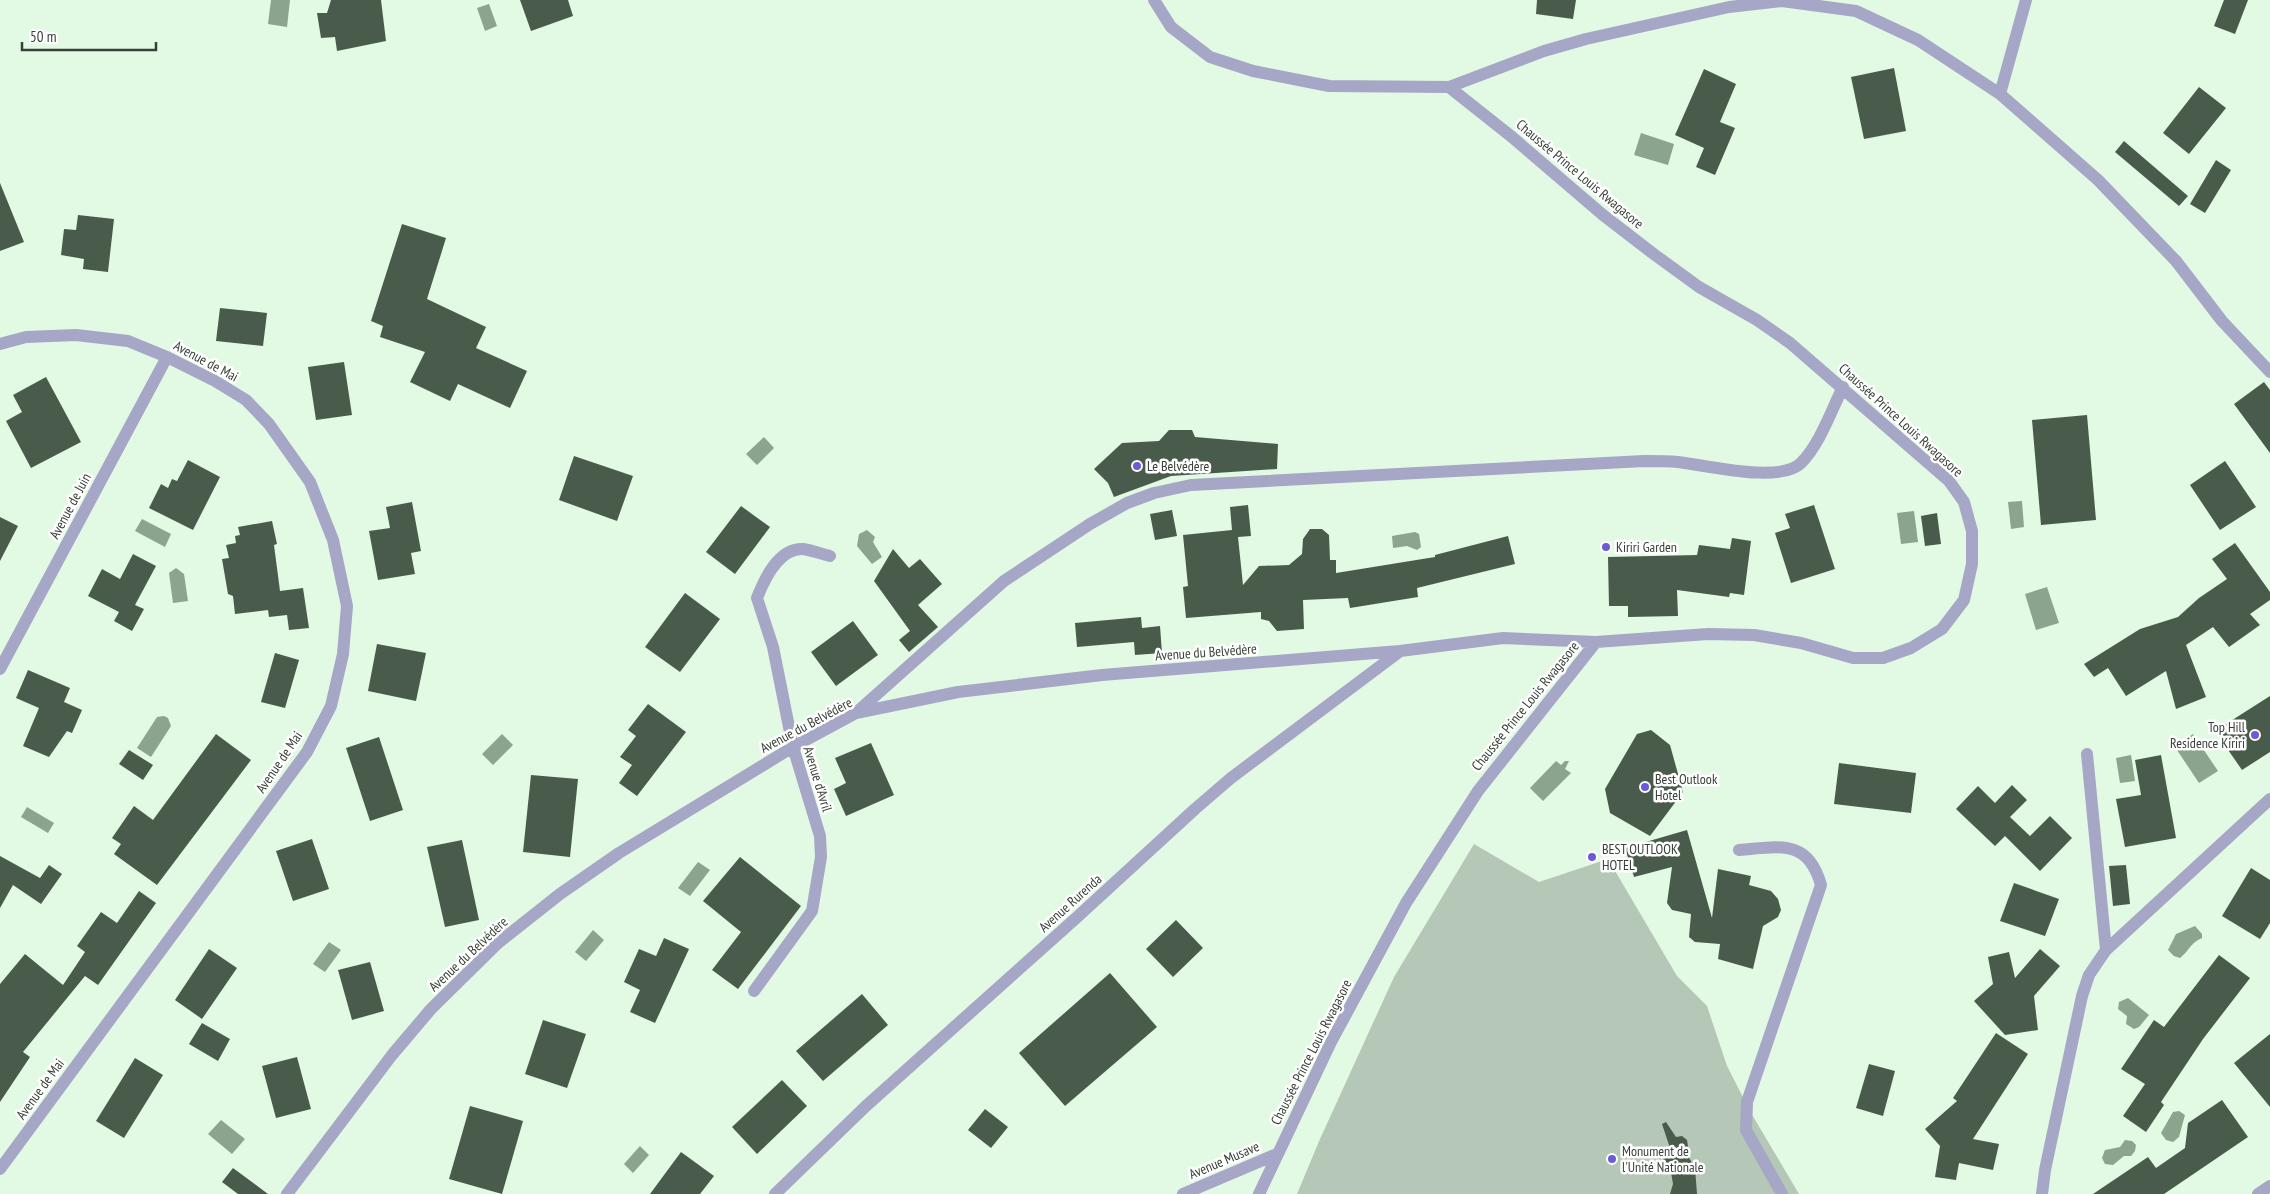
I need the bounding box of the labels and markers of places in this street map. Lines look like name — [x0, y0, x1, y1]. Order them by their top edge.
place label: Le Belvédère — [1147, 457, 1209, 475]
marker: Le Belvédère — [1131, 460, 1143, 472]
place label: Kiriri Garden — [1616, 538, 1677, 556]
marker: Kiriri Garden — [1600, 541, 1612, 553]
place label: Top Hill Residence Kiriri — [2170, 718, 2246, 752]
marker: Top Hill Residence Kiriri — [2249, 729, 2261, 741]
place label: Best Outlook Hotel — [1655, 770, 1718, 804]
marker: Best Outlook Hotel — [1639, 781, 1651, 793]
place label: BEST OUTLOOK HOTEL — [1602, 840, 1678, 874]
marker: BEST OUTLOOK HOTEL — [1586, 851, 1598, 863]
place label: Monument de l'Unité Nationale — [1622, 1142, 1704, 1176]
marker: Monument de l'Unité Nationale — [1606, 1153, 1618, 1165]

